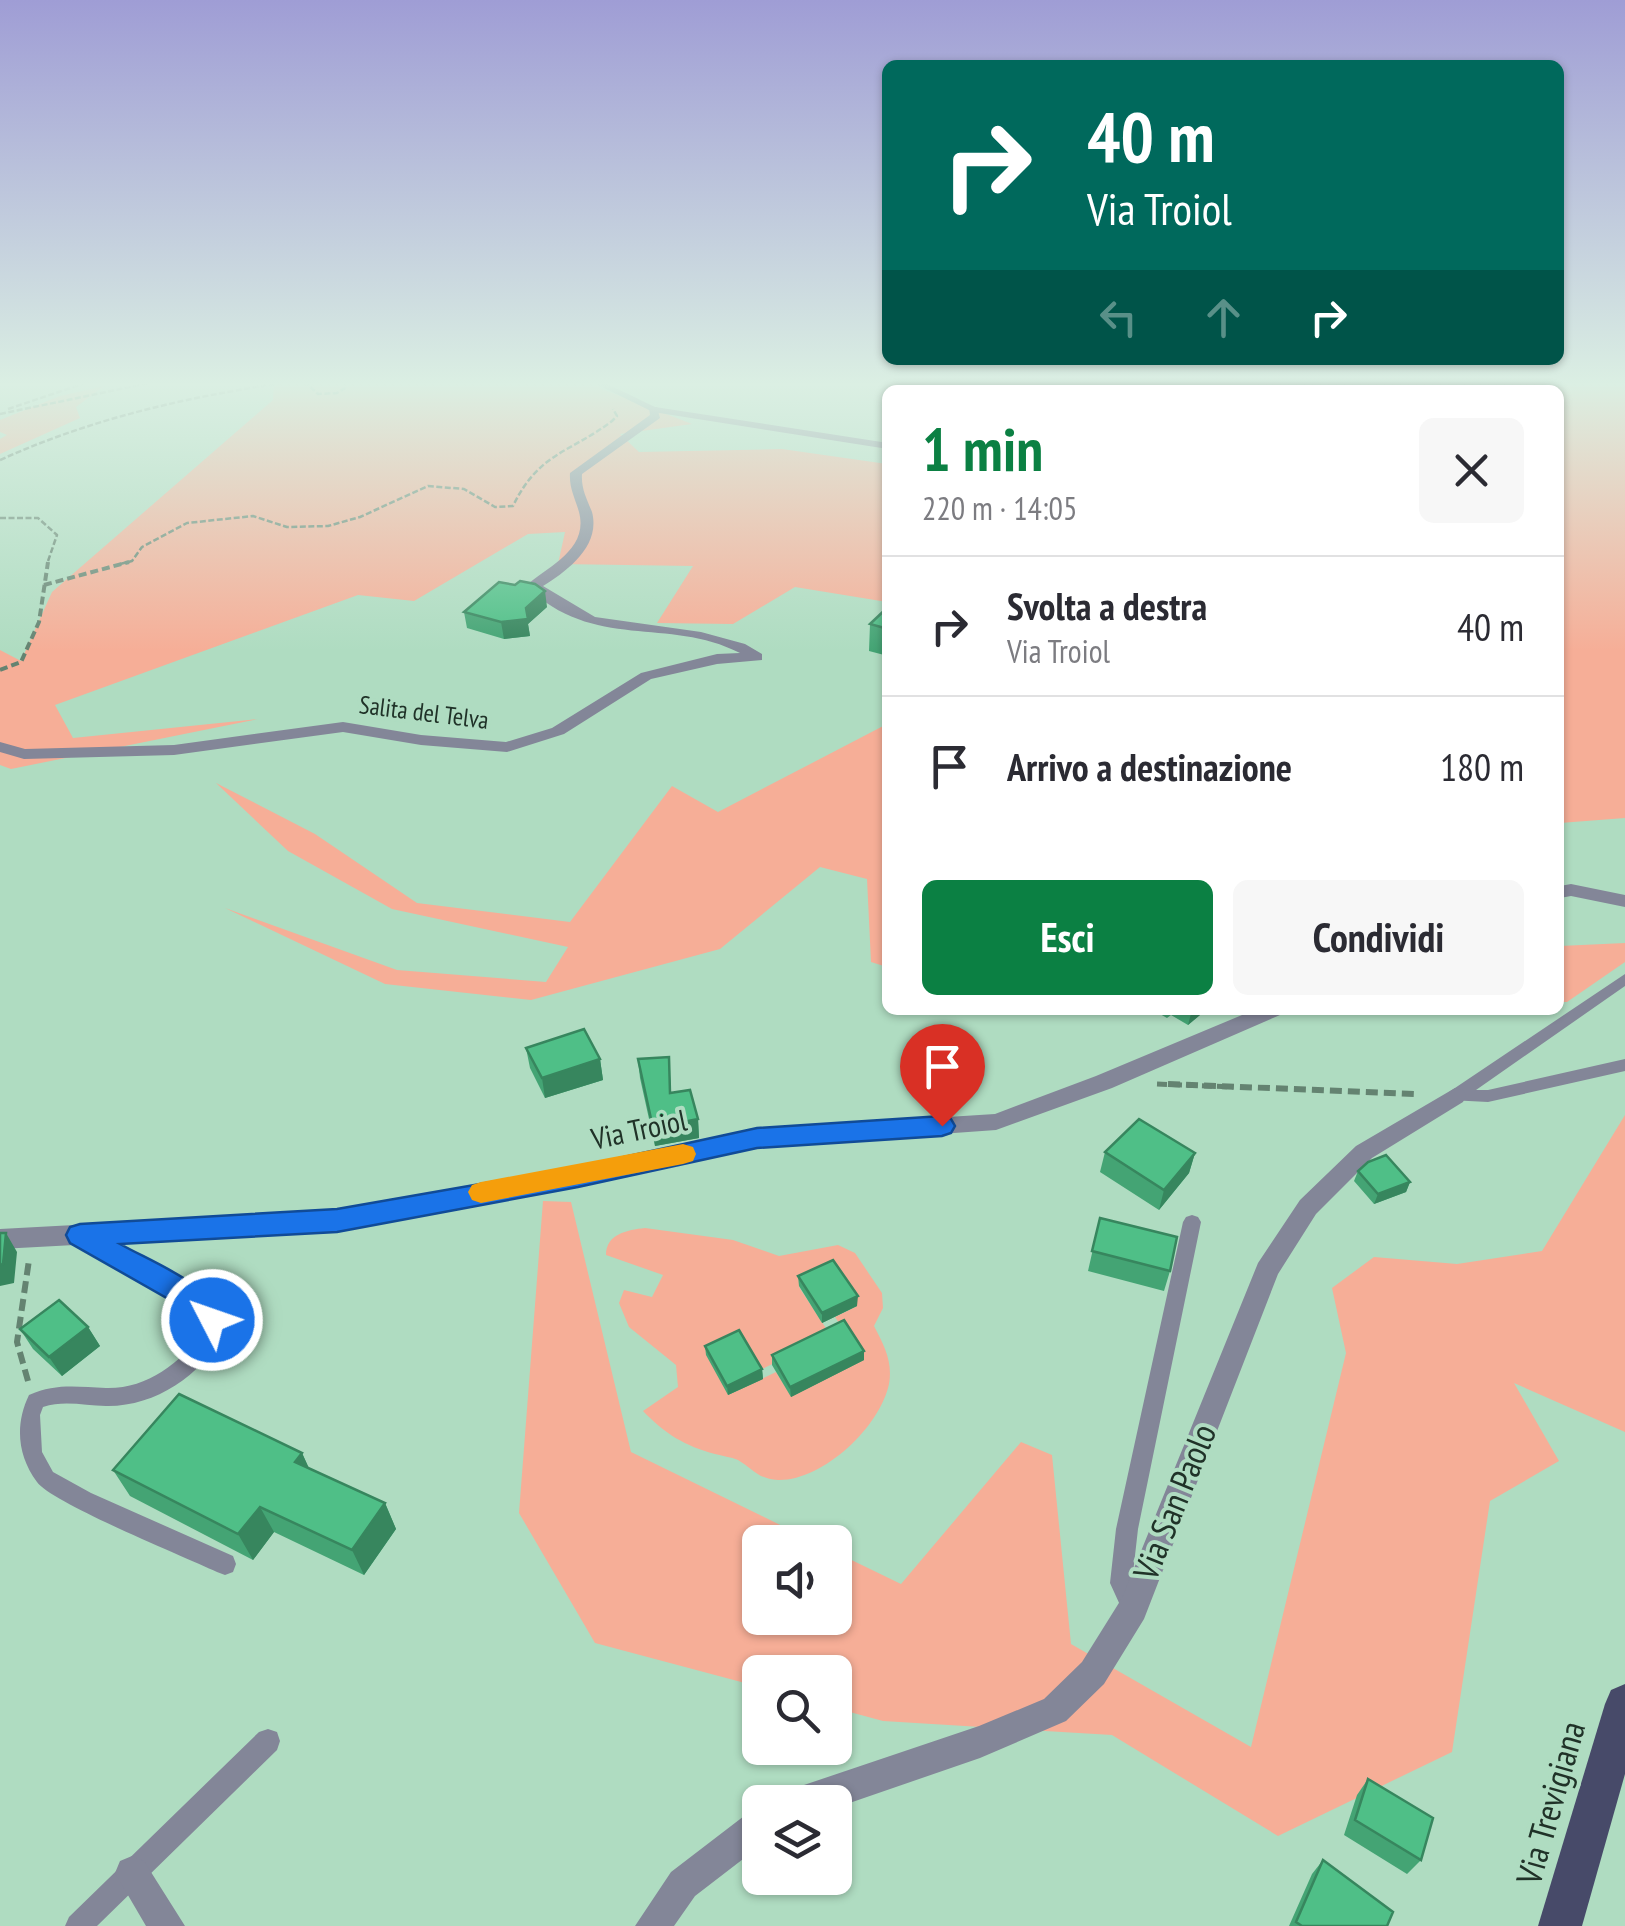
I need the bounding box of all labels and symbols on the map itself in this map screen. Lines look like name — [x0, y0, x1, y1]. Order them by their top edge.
street label: Salita del Telva — [357, 688, 491, 736]
pin — [900, 1024, 985, 1127]
street label: Via Troiol — [586, 1099, 690, 1158]
position arrow — [160, 1268, 264, 1372]
street label: Via San Paolo — [1122, 1417, 1226, 1587]
street label: Via Trevigiana — [1505, 1716, 1595, 1891]

